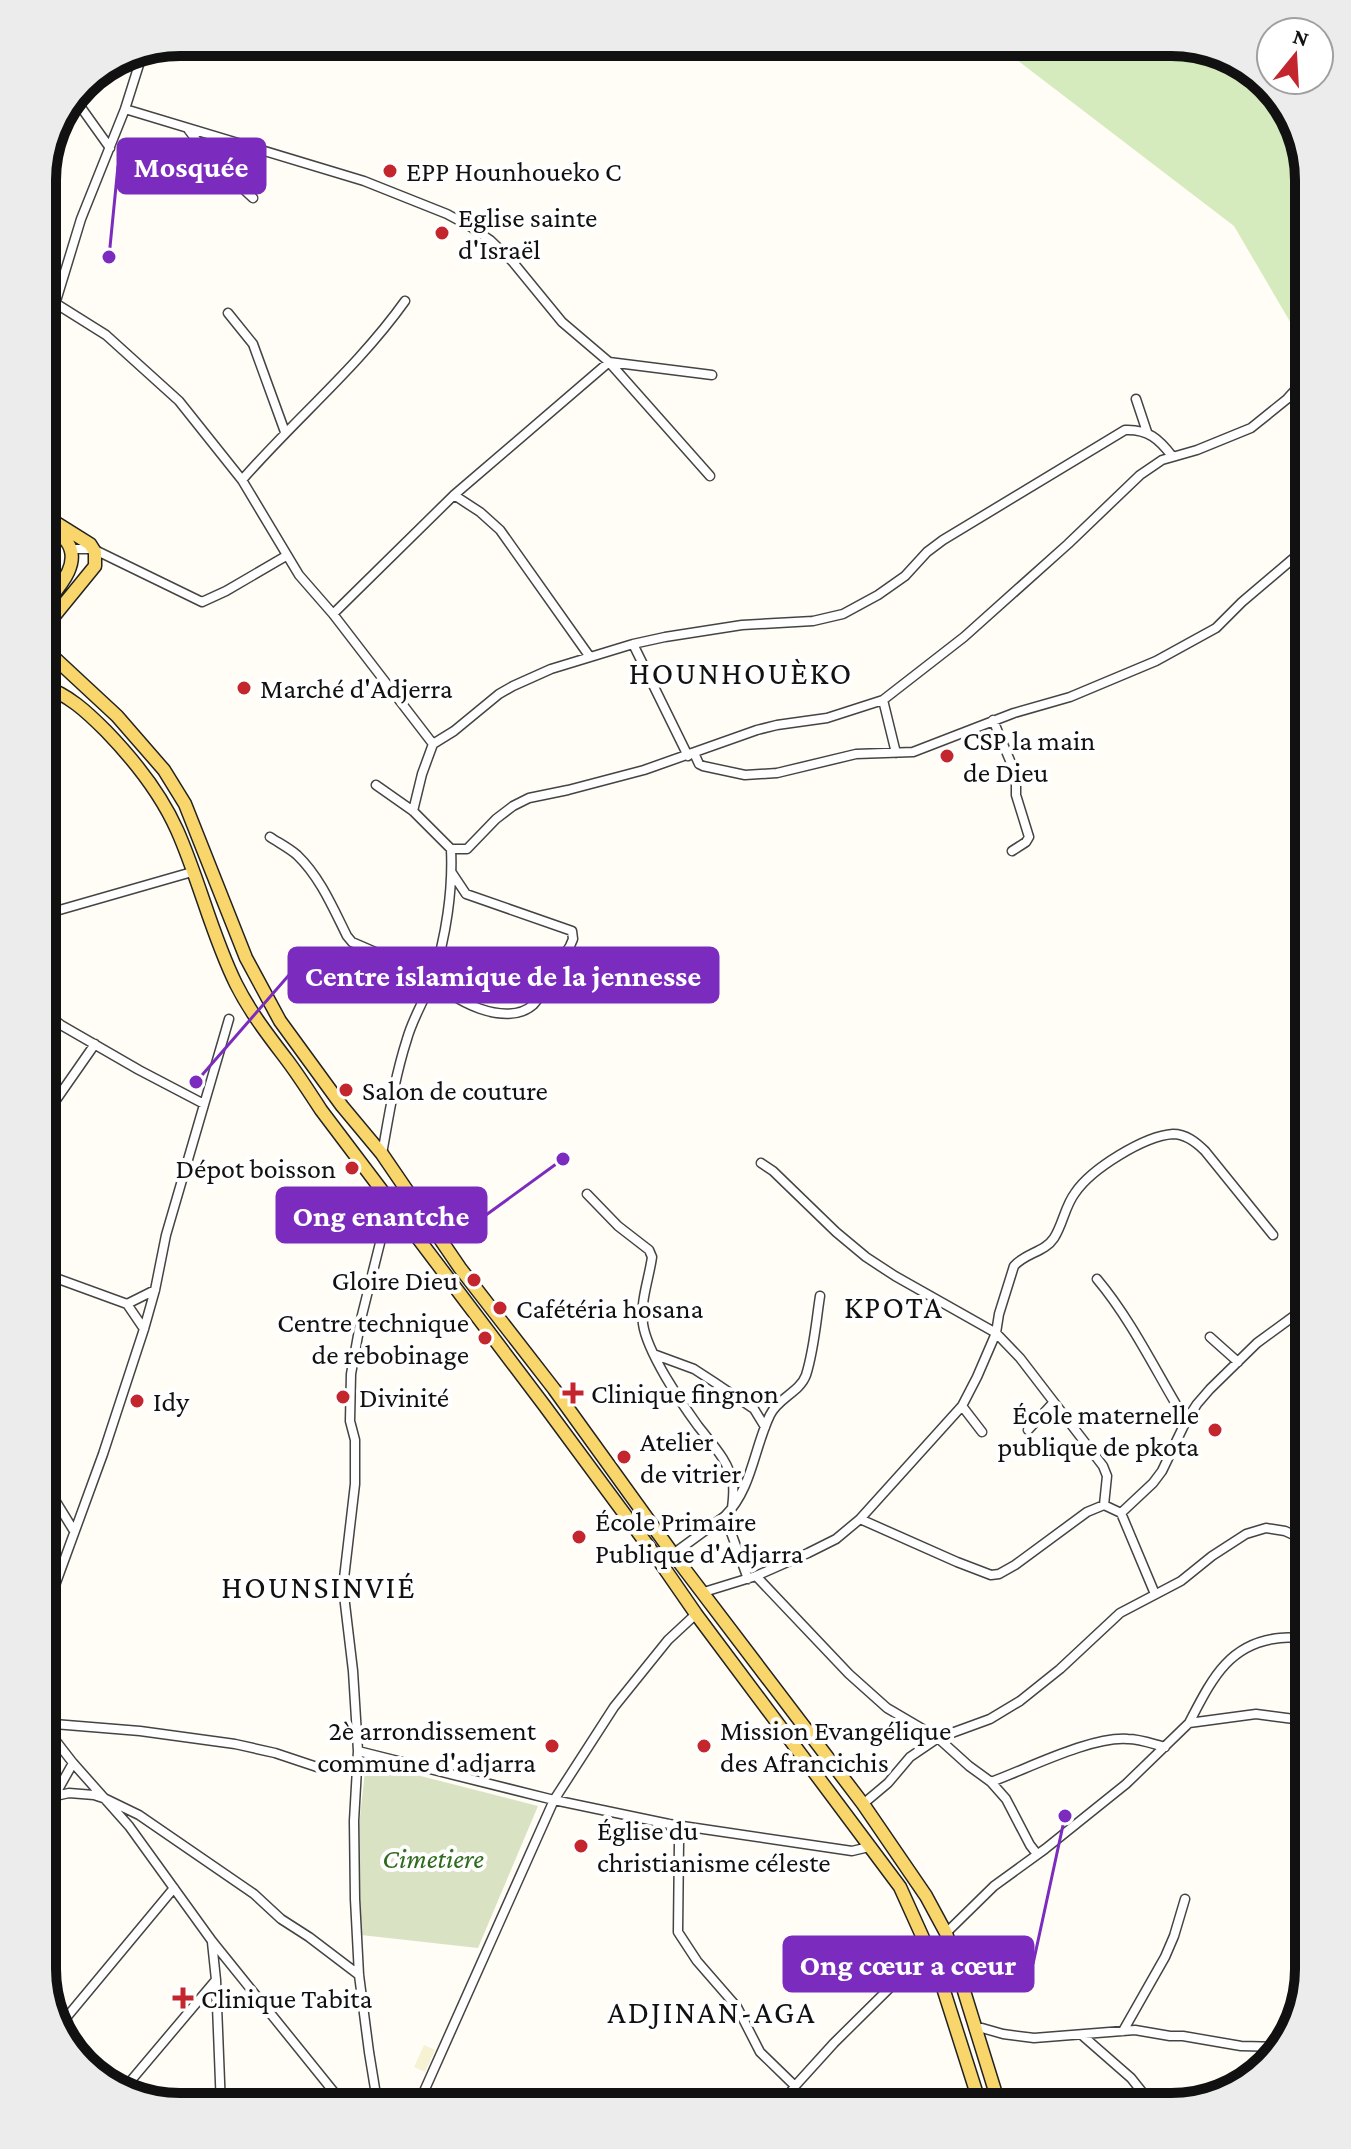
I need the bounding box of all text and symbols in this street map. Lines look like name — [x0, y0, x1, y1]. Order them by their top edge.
north arrow — [1255, 16, 1335, 96]
text: N — [1290, 23, 1312, 52]
callout: Mosquée — [118, 139, 265, 193]
text: Mosquée — [134, 150, 249, 183]
place label: EPP Hounhoueko C — [406, 156, 622, 187]
marker: EPP Hounhoueko C — [381, 162, 399, 180]
place label: Eglise sainte d'Israël — [458, 202, 597, 265]
marker: Eglise sainte d'Israël — [433, 224, 451, 242]
district label: HOUNHOUÈKO — [629, 655, 853, 691]
place label: Marché d'Adjerra — [260, 673, 453, 704]
marker: Marché d'Adjerra — [235, 679, 253, 697]
place label: CSP la main de Dieu — [963, 725, 1095, 788]
marker: CSP la main de Dieu — [938, 747, 956, 765]
callout: Centre islamique de la jennesse — [289, 948, 718, 1002]
text: Centre islamique de la jennesse — [305, 959, 701, 993]
place label: Salon de couture — [362, 1075, 548, 1106]
marker: Salon de couture — [337, 1081, 355, 1099]
place label: Dépot boisson — [175, 1153, 336, 1184]
marker: Dépot boisson — [343, 1159, 361, 1177]
callout: Ong enantche — [277, 1188, 486, 1242]
text: Ong enantche — [293, 1199, 469, 1232]
place label: Gloire Dieu — [332, 1265, 458, 1296]
marker: Gloire Dieu — [465, 1271, 483, 1289]
district label: KPOTA — [844, 1289, 944, 1325]
place label: Cafétéria hosana — [516, 1293, 704, 1324]
marker: Cafétéria hosana — [491, 1299, 509, 1317]
place label: Centre technique de rebobinage — [277, 1307, 469, 1370]
marker: Centre technique de rebobinage — [476, 1329, 494, 1347]
place label: Clinique fingnon — [591, 1378, 779, 1409]
place label: Divinité — [359, 1382, 449, 1413]
marker: Clinique fingnon — [562, 1382, 584, 1404]
place label: Idy — [153, 1386, 190, 1417]
marker: Divinité — [334, 1388, 352, 1406]
marker: Idy — [128, 1392, 146, 1410]
place label: École maternelle publique de pkota — [998, 1399, 1199, 1462]
marker: École maternelle publique de pkota — [1206, 1421, 1224, 1439]
place label: Atelier de vitrier — [640, 1426, 741, 1489]
marker: Atelier de vitrier — [615, 1448, 633, 1466]
place label: École Primaire Publique d'Adjarra — [595, 1506, 804, 1569]
marker: École Primaire Publique d'Adjarra — [570, 1528, 588, 1546]
district label: HOUNSINVIÉ — [221, 1569, 417, 1605]
place label: 2è arrondissement commune d'adjarra — [317, 1715, 537, 1778]
place label: Mission Evangélique des Afrancichis — [720, 1715, 951, 1778]
marker: 2è arrondissement commune d'adjarra — [543, 1737, 561, 1755]
marker: Mission Evangélique des Afrancichis — [695, 1737, 713, 1755]
place label: Église du christianisme céleste — [597, 1815, 831, 1878]
marker: Église du christianisme céleste — [572, 1837, 590, 1855]
park label: Cimetiere — [382, 1843, 484, 1874]
callout: Ong cœur a cœur — [784, 1937, 1033, 1991]
text: Ong cœur a cœur — [800, 1948, 1016, 1981]
place label: Clinique Tabita — [201, 1983, 372, 2014]
marker: Clinique Tabita — [172, 1987, 194, 2009]
district label: ADJINAN-AGA — [608, 1994, 817, 2030]

